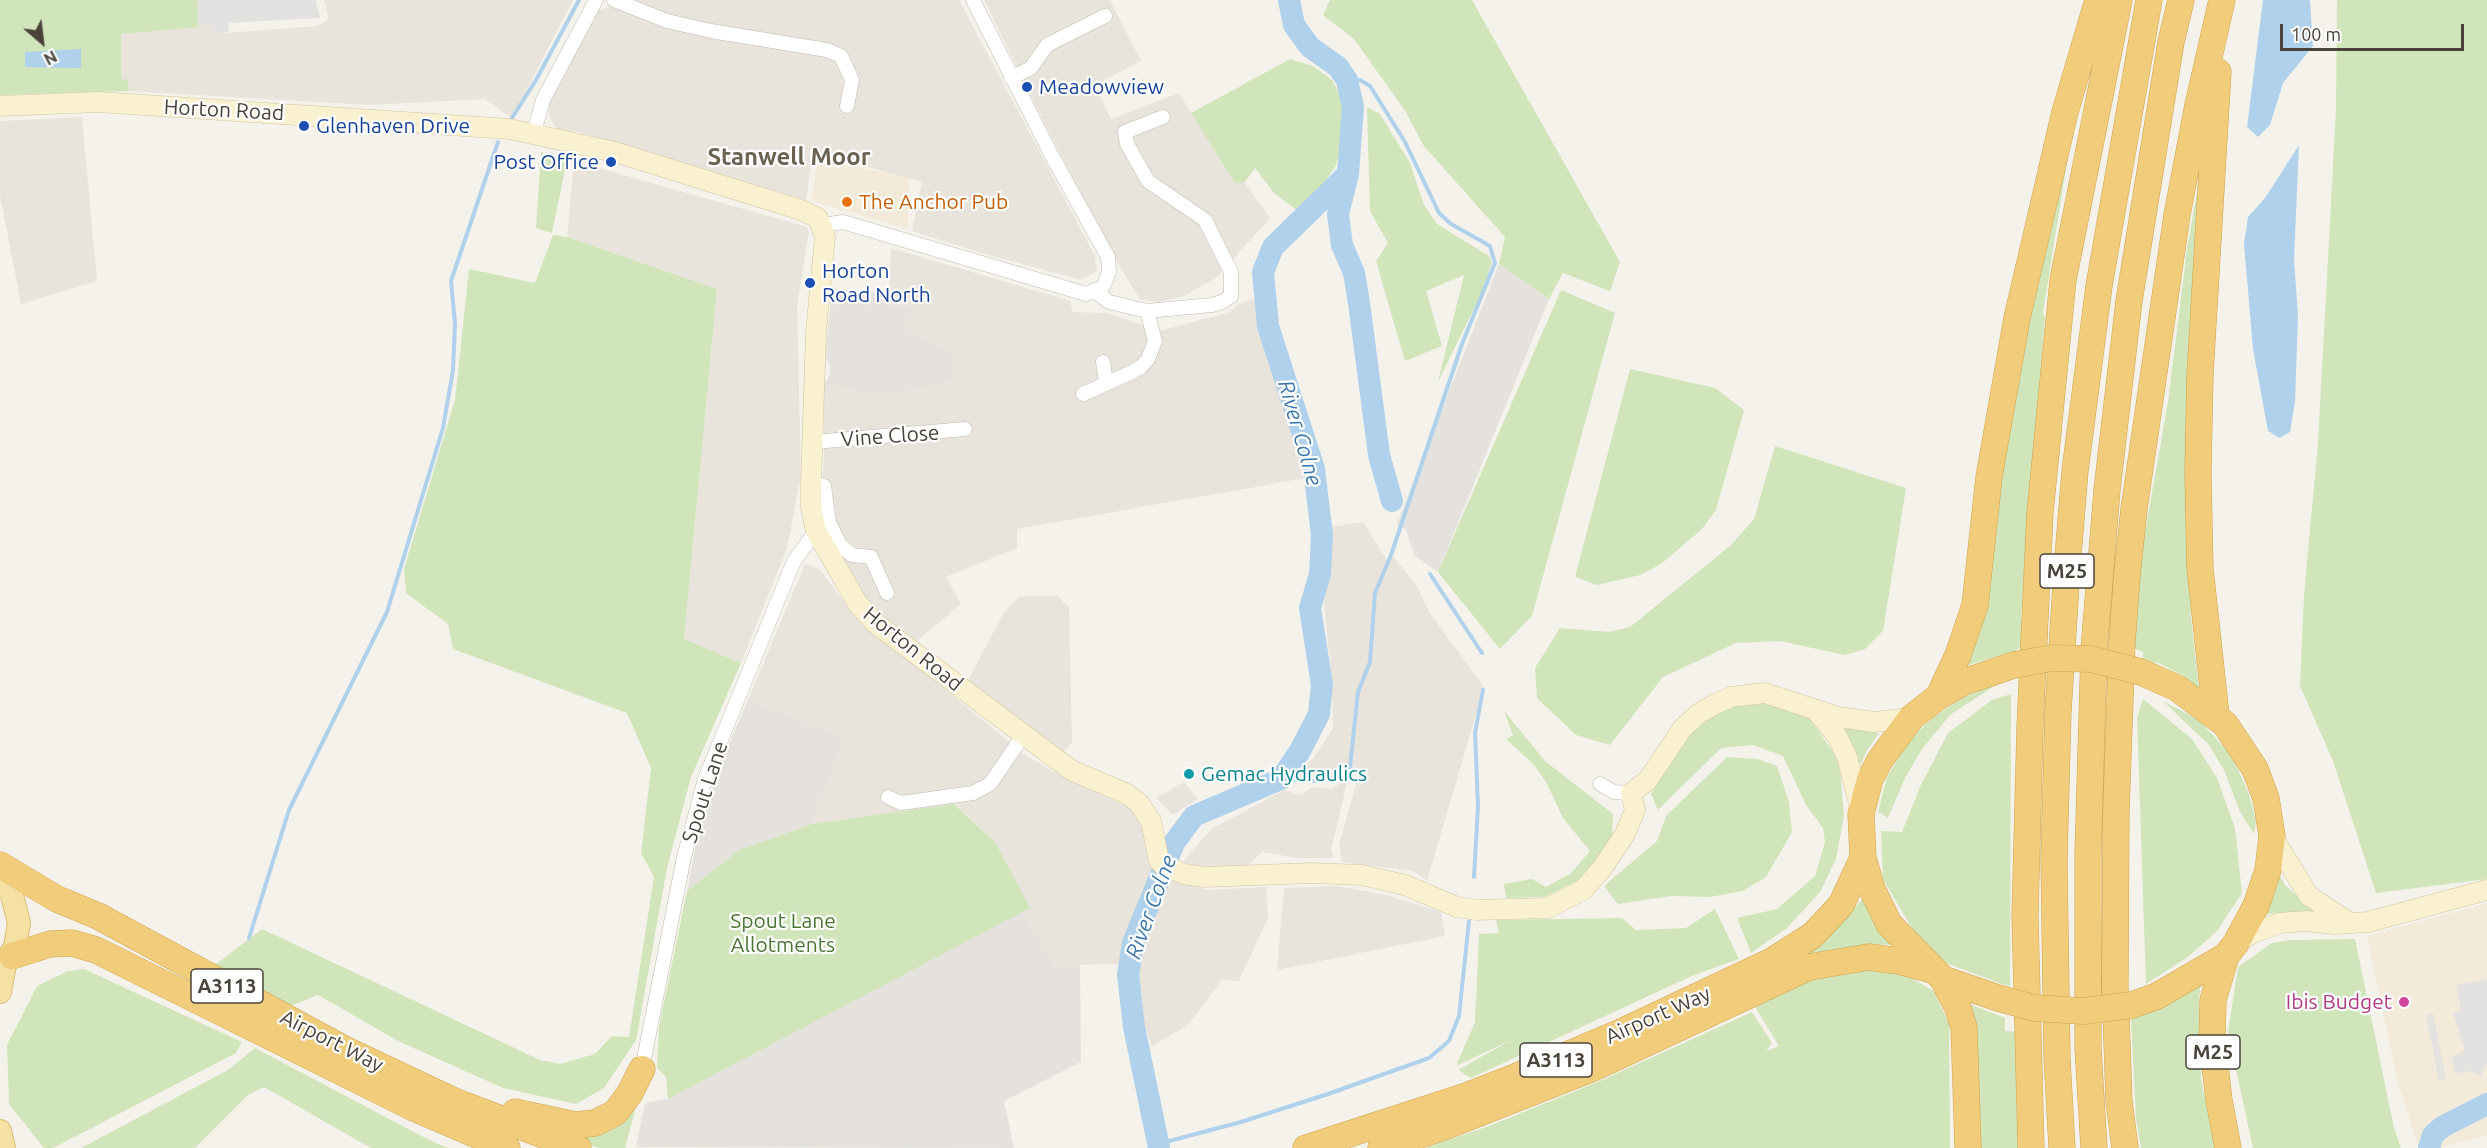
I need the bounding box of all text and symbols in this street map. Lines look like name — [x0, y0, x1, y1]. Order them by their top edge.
north arrow — [12, 12, 72, 72]
scale bar — [2283, 12, 2468, 50]
text: 100 m — [2291, 24, 2341, 44]
text: N — [41, 47, 60, 69]
place label: Meadowview — [1039, 74, 1164, 100]
marker: Meadowview — [1020, 80, 1034, 94]
street label: Horton Road — [163, 94, 285, 126]
place label: Glenhaven Drive — [316, 113, 470, 139]
marker: Glenhaven Drive — [297, 119, 311, 133]
district label: Stanwell Moor — [707, 143, 871, 171]
place label: Post Office — [494, 149, 599, 175]
marker: Post Office — [604, 155, 618, 169]
place label: The Anchor Pub — [859, 189, 1008, 215]
marker: The Anchor Pub — [840, 195, 854, 209]
place label: Horton Road North — [822, 258, 931, 308]
marker: Horton Road North — [803, 276, 817, 290]
water label: River Colne — [1272, 377, 1328, 489]
street label: Vine Close — [840, 420, 940, 452]
road number: M25 — [2040, 554, 2094, 588]
street label: Horton Road — [858, 601, 968, 697]
street label: Spout Lane — [677, 738, 733, 846]
place label: Gemac Hydraulics — [1201, 761, 1367, 787]
marker: Gemac Hydraulics — [1182, 767, 1196, 781]
water label: River Colne — [1120, 851, 1182, 963]
park label: Spout Lane Allotments — [730, 908, 836, 958]
road number: A3113 — [191, 969, 263, 1003]
street label: Airport Way — [1602, 981, 1714, 1049]
place label: Ibis Budget — [2286, 989, 2392, 1015]
marker: Ibis Budget — [2397, 995, 2411, 1009]
street label: Airport Way — [276, 1004, 388, 1078]
road number: M25 — [2186, 1035, 2240, 1069]
road number: A3113 — [1520, 1043, 1592, 1077]

